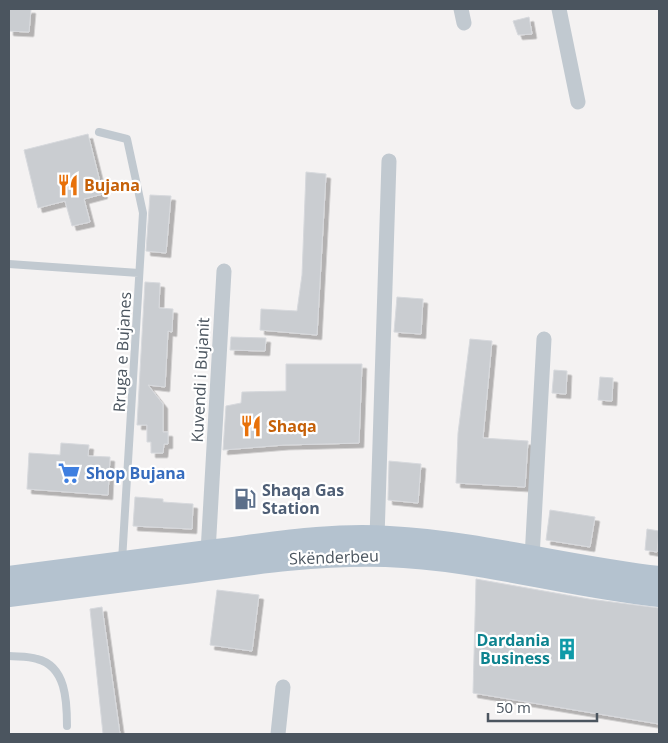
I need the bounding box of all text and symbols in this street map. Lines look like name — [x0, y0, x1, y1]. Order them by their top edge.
restaurant icon: Bujana — [55, 172, 81, 198]
place label: Bujana — [84, 174, 140, 196]
street label: Rruga e Bujanes — [108, 291, 136, 413]
street label: Kuvendi i Bujanit — [186, 317, 214, 443]
restaurant icon: Shaqa — [238, 413, 264, 439]
place label: Shaqa — [268, 415, 317, 437]
supermarket icon: Shop Bujana — [56, 460, 82, 486]
place label: Shop Bujana — [86, 462, 186, 484]
place label: Shaqa Gas Station — [262, 479, 344, 519]
fuel station icon: Shaqa Gas Station — [232, 486, 258, 512]
street label: Skënderbeu — [289, 544, 379, 570]
place label: Dardania Business — [476, 629, 550, 669]
building icon: Dardania Business — [554, 636, 580, 662]
scale bar — [488, 690, 597, 722]
text: 50 m — [496, 697, 531, 717]

